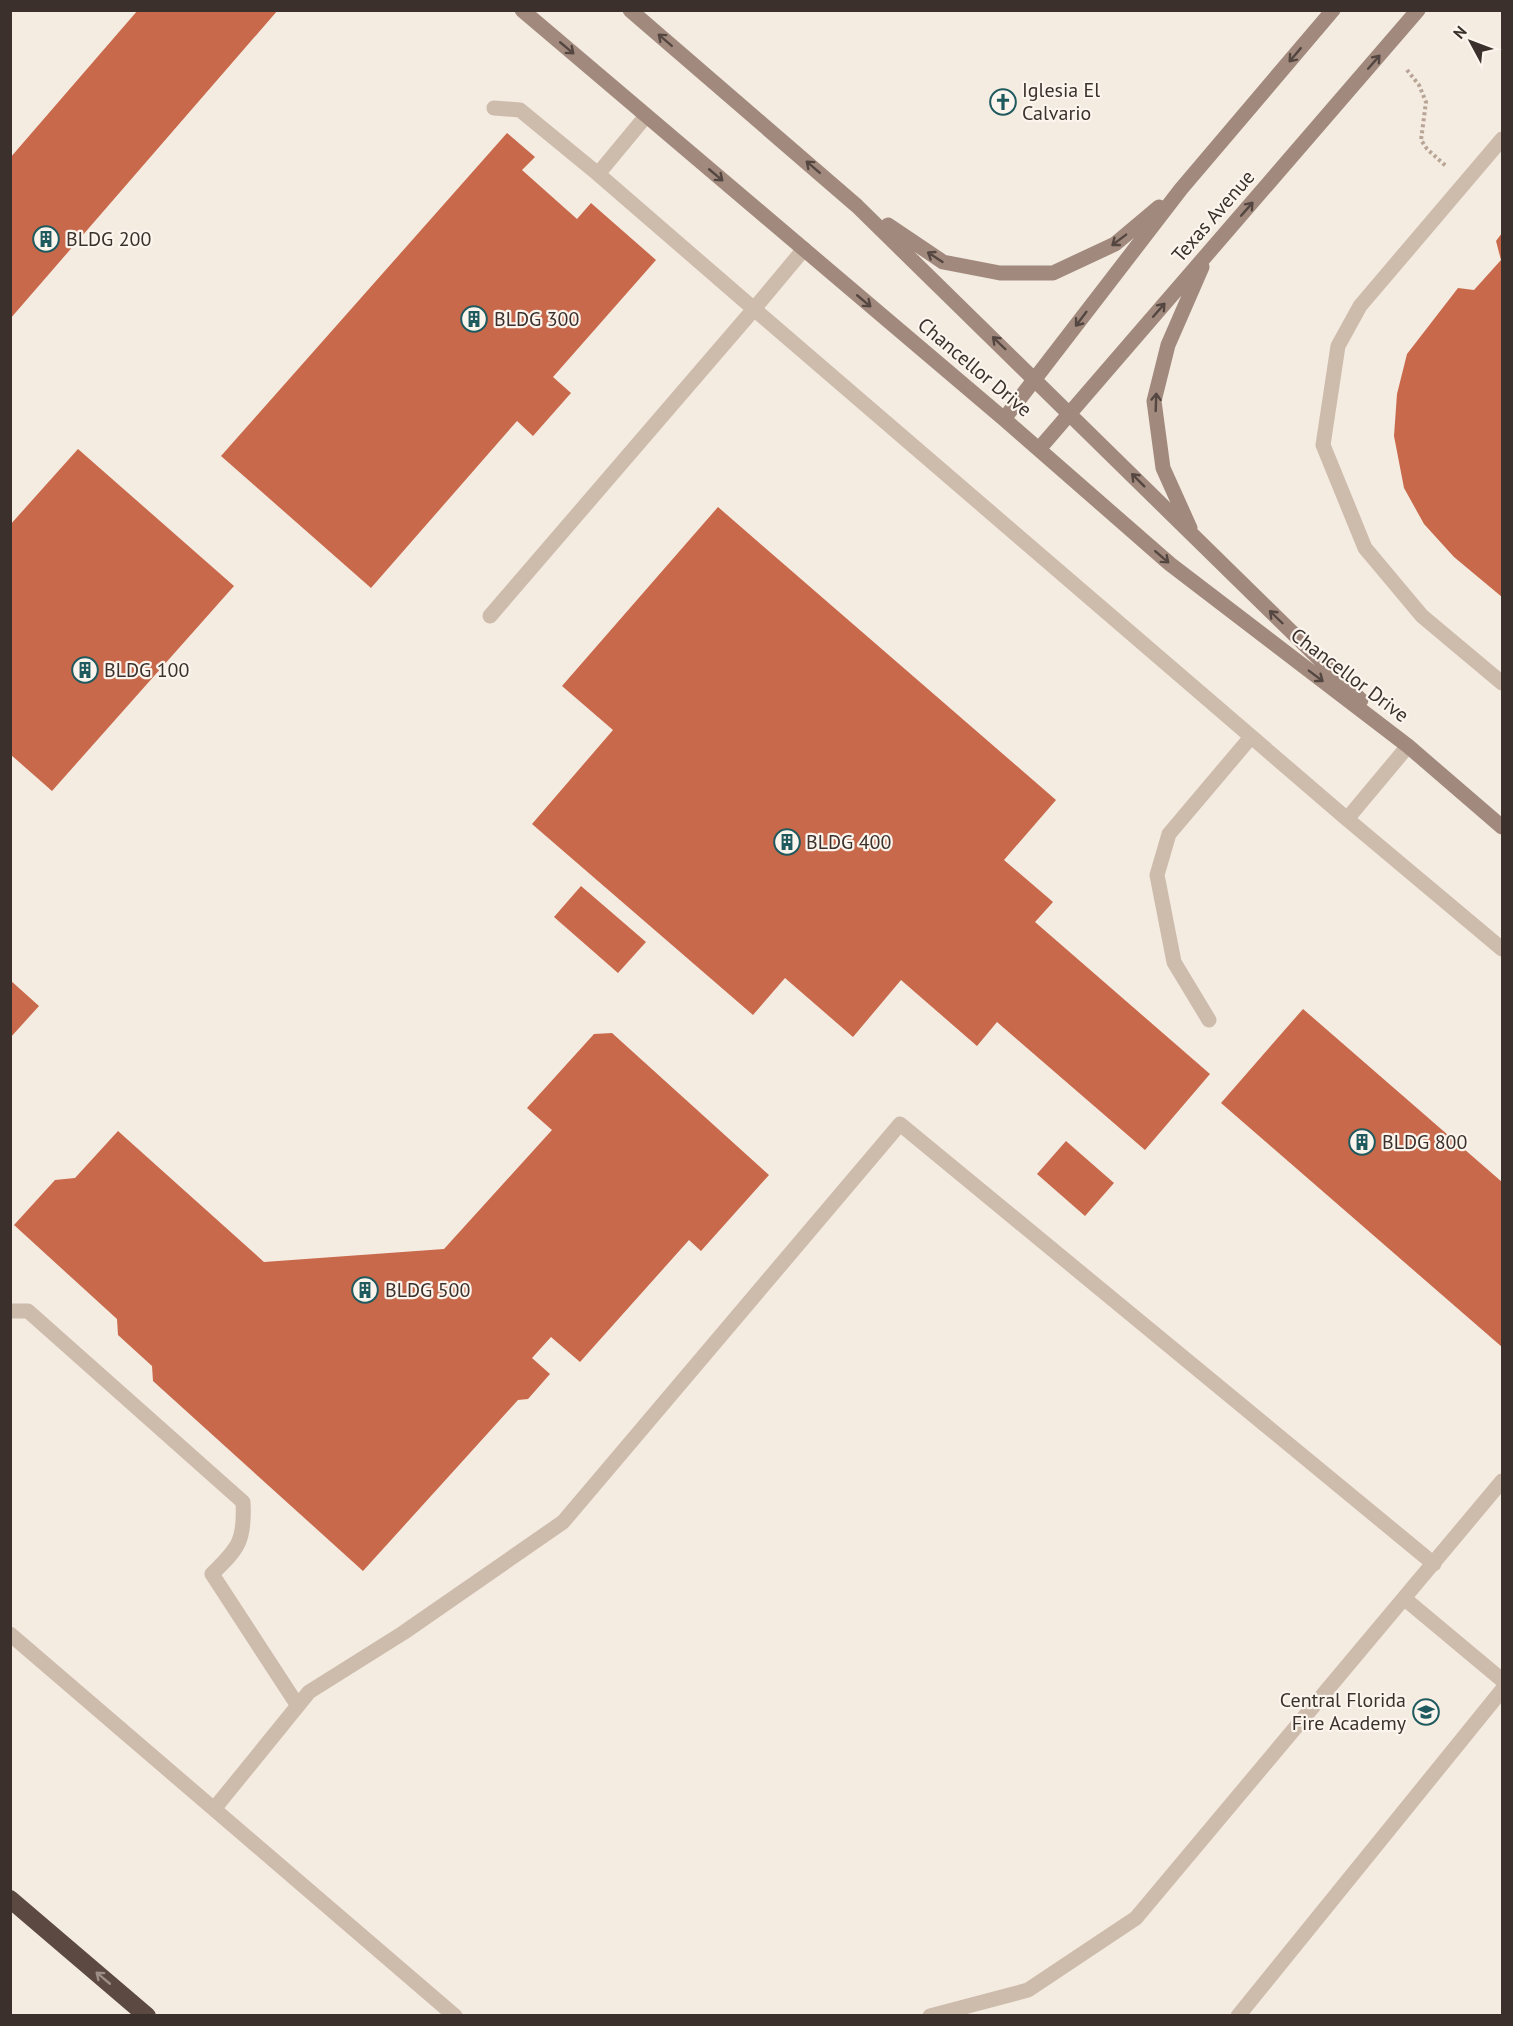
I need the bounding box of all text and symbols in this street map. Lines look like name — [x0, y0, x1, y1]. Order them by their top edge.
north arrow — [1441, 12, 1501, 72]
text: N — [1449, 22, 1471, 43]
one-way arrow — [657, 34, 673, 47]
one-way arrow — [559, 42, 575, 55]
one-way arrow — [1288, 47, 1302, 62]
one-way arrow — [1367, 55, 1381, 70]
place label: Iglesia El Calvario — [1022, 77, 1100, 126]
church icon: Iglesia El Calvario — [988, 87, 1018, 117]
one-way arrow — [805, 161, 821, 174]
street label: Texas Avenue — [1166, 164, 1260, 268]
one-way arrow — [708, 168, 724, 181]
one-way arrow — [1240, 202, 1254, 217]
building icon: BLDG 200 — [31, 224, 61, 254]
place label: BLDG 200 — [66, 226, 151, 252]
one-way arrow — [1112, 233, 1128, 246]
one-way arrow — [927, 250, 944, 262]
one-way arrow — [856, 294, 872, 307]
one-way arrow — [1153, 302, 1166, 318]
building icon: BLDG 300 — [459, 304, 489, 334]
place label: BLDG 300 — [494, 306, 579, 332]
one-way arrow — [1075, 311, 1088, 327]
street label: Chancellor Drive — [913, 312, 1037, 422]
one-way arrow — [992, 336, 1007, 350]
one-way arrow — [1151, 393, 1162, 412]
one-way arrow — [1130, 473, 1145, 488]
one-way arrow — [1154, 550, 1169, 564]
one-way arrow — [1269, 610, 1284, 624]
street label: Chancellor Drive — [1286, 622, 1414, 728]
building icon: BLDG 100 — [70, 655, 100, 685]
place label: BLDG 100 — [104, 657, 189, 683]
one-way arrow — [1308, 670, 1324, 682]
building icon: BLDG 400 — [772, 827, 802, 857]
place label: BLDG 400 — [806, 829, 891, 855]
building icon: BLDG 800 — [1347, 1127, 1377, 1157]
place label: BLDG 800 — [1382, 1129, 1467, 1155]
building icon: BLDG 500 — [350, 1275, 380, 1305]
place label: BLDG 500 — [385, 1277, 470, 1303]
place label: Central Florida Fire Academy — [1280, 1687, 1407, 1736]
school or university icon: Central Florida Fire Academy — [1411, 1697, 1441, 1727]
one-way arrow — [95, 1971, 111, 1984]

